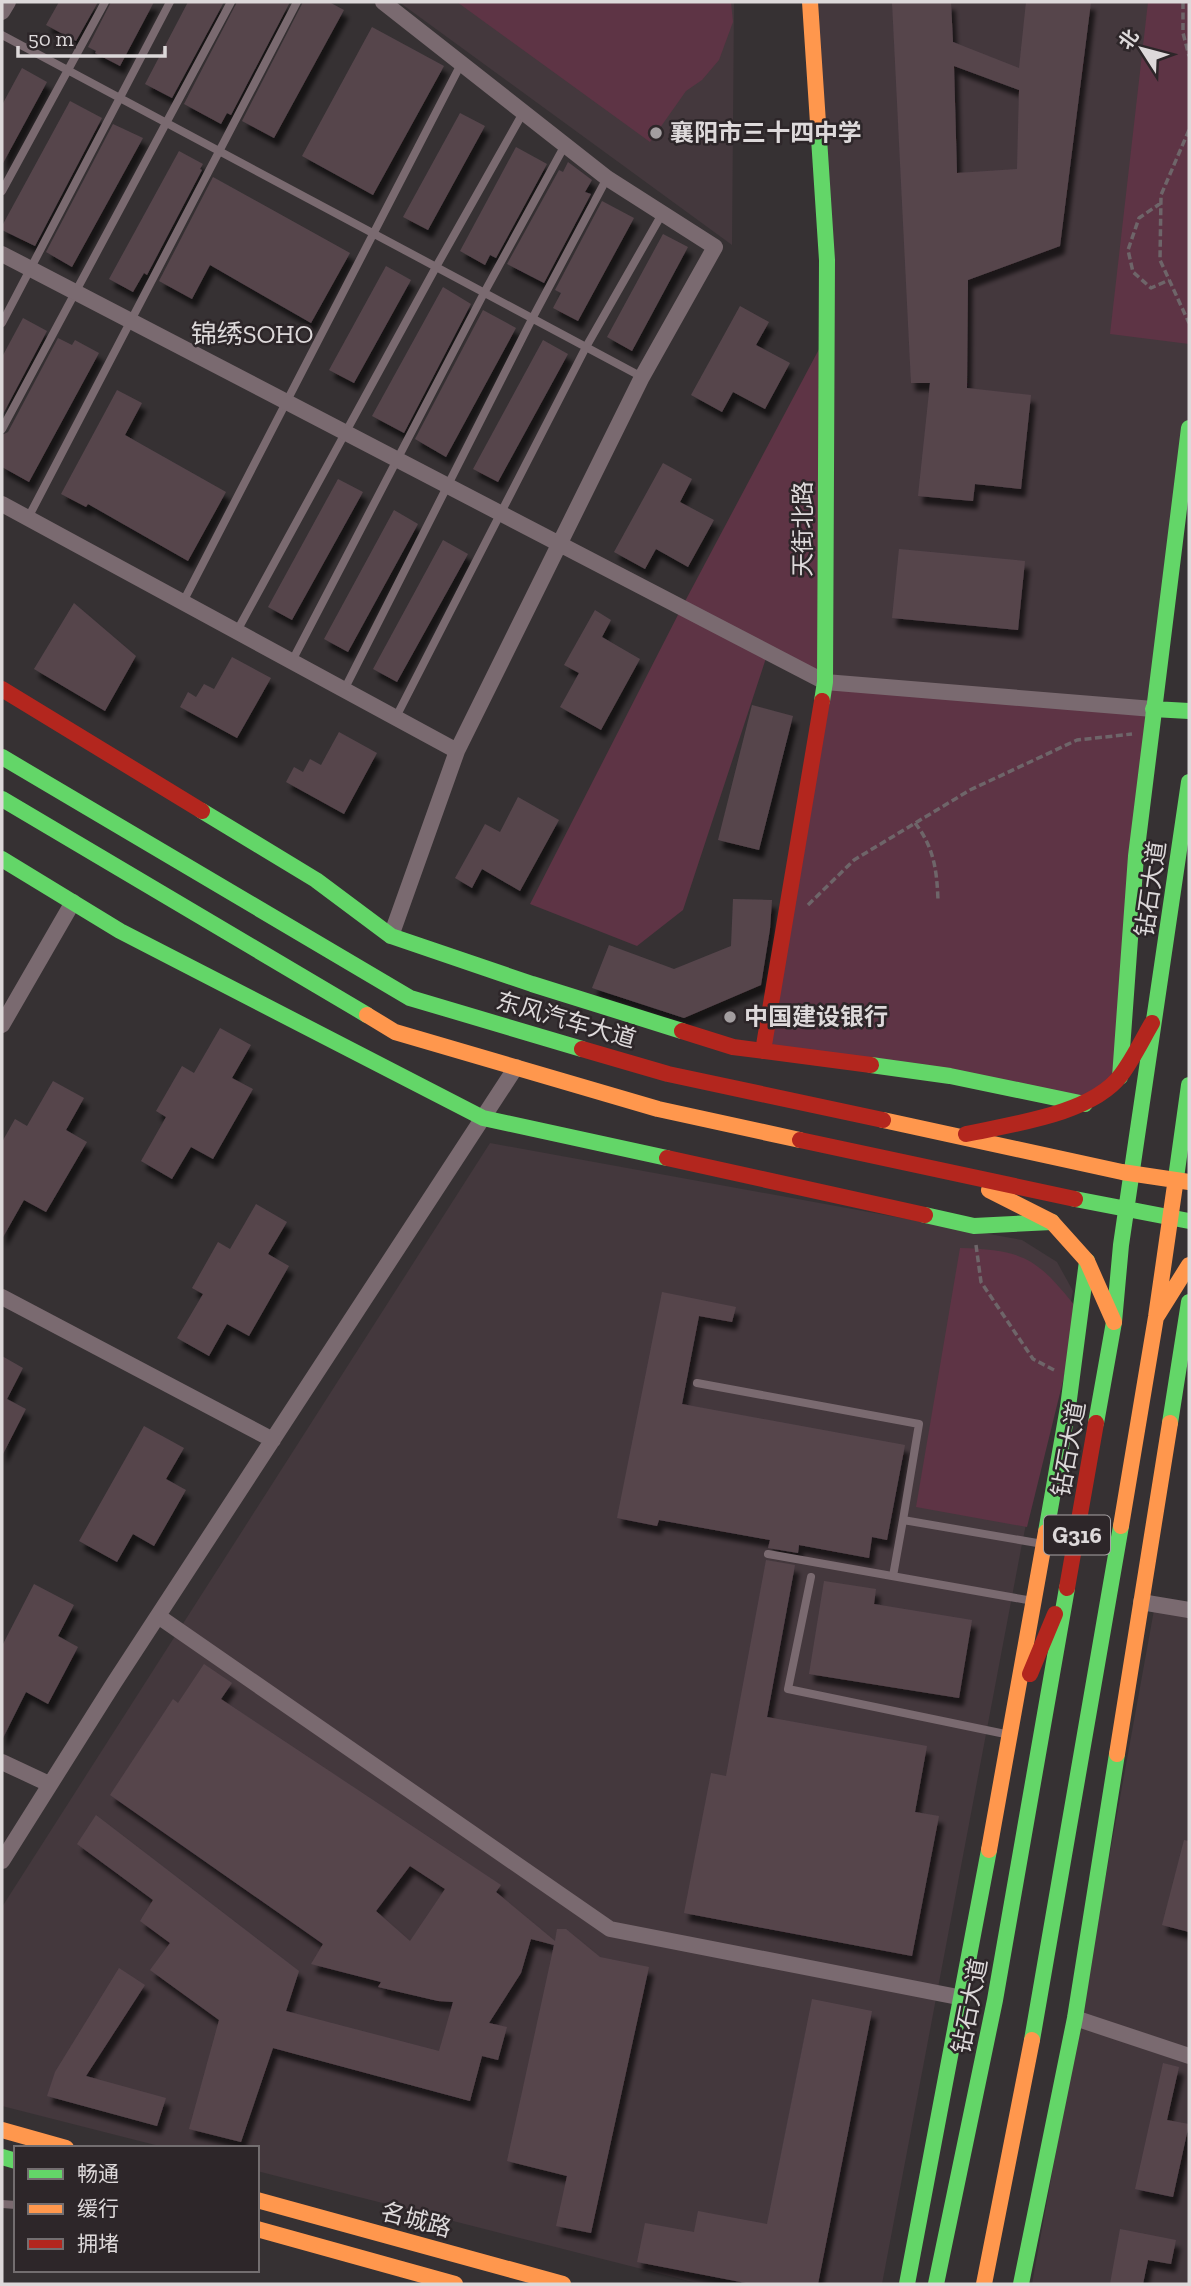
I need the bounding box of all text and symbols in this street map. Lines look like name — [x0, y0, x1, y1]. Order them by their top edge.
scale bar — [18, 14, 164, 58]
north arrow — [1107, 14, 1177, 84]
text: 北 — [1114, 25, 1144, 54]
text: 50 m — [28, 26, 74, 51]
place label: 襄阳市三十四中学 — [670, 118, 862, 147]
marker: 襄阳市三十四中学 — [648, 125, 664, 141]
district label: 锦绣SOHO — [191, 318, 313, 350]
street label: 天街北路 — [788, 481, 817, 577]
street label: 钻石大道 — [1129, 839, 1172, 938]
street label: 东风汽车大道 — [493, 986, 639, 1053]
place label: 中国建设银行 — [744, 1002, 888, 1031]
marker: 中国建设银行 — [722, 1009, 738, 1025]
street label: 钻石大道 — [1046, 1399, 1091, 1499]
road number: G316 — [1044, 1516, 1110, 1554]
street label: 钻石大道 — [946, 1956, 993, 2056]
legend — [14, 2146, 259, 2272]
text: 畅通 — [77, 2161, 119, 2186]
text: 缓行 — [77, 2196, 119, 2221]
street label: 名城路 — [378, 2196, 455, 2243]
text: 拥堵 — [77, 2231, 119, 2256]

